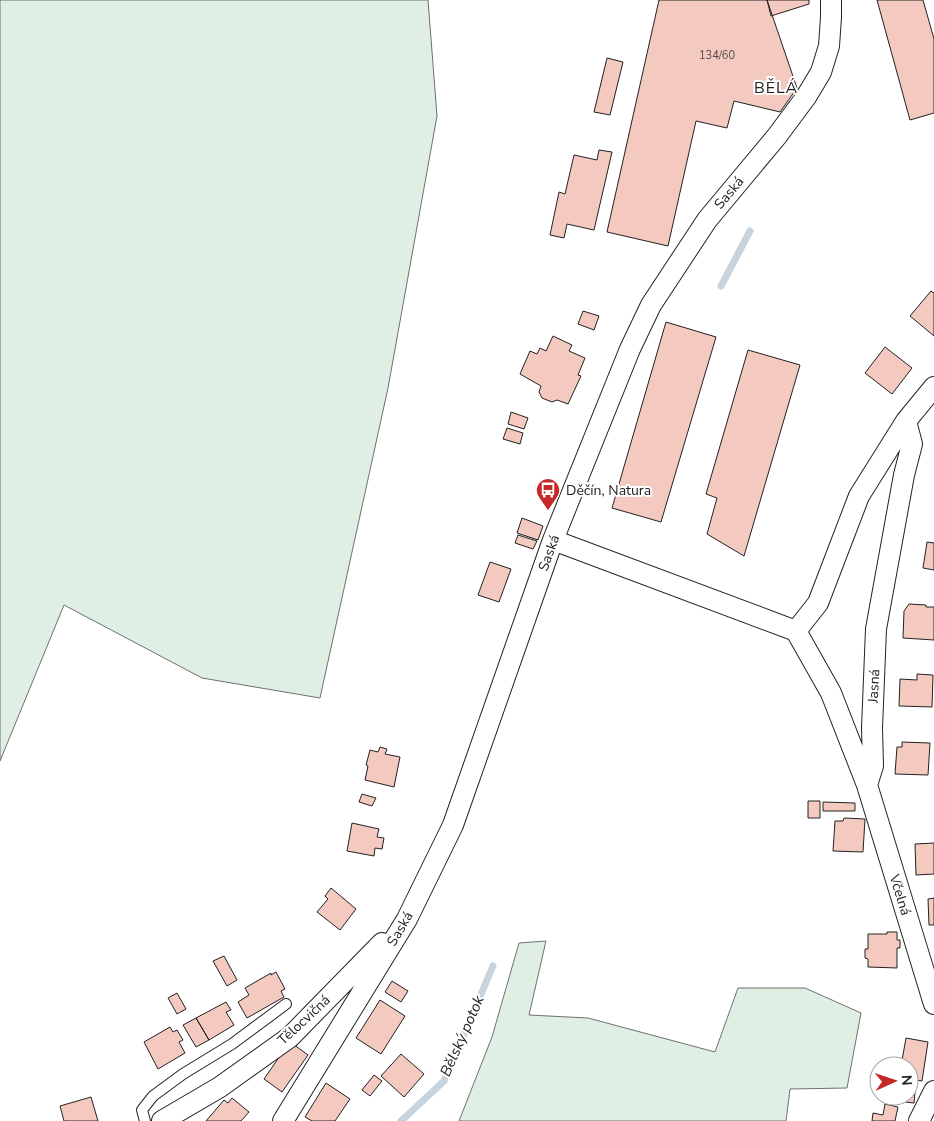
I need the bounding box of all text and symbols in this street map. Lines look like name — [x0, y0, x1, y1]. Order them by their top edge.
house number: 134/60 — [699, 48, 735, 63]
district label: BĚLÁ — [754, 77, 798, 99]
street label: Saská — [710, 173, 748, 213]
bus stop icon: Děčín, Natura — [535, 477, 561, 511]
place label: Děčín, Natura — [566, 481, 651, 500]
street label: Saská — [534, 532, 564, 574]
street label: Jasná — [864, 668, 884, 705]
street label: Včelná — [884, 871, 915, 918]
street label: Saská — [382, 908, 418, 950]
street label: Tělocvičná — [274, 991, 334, 1049]
water label: Bělský potok — [435, 992, 489, 1080]
north arrow — [869, 1056, 919, 1106]
text: N — [897, 1075, 916, 1086]

